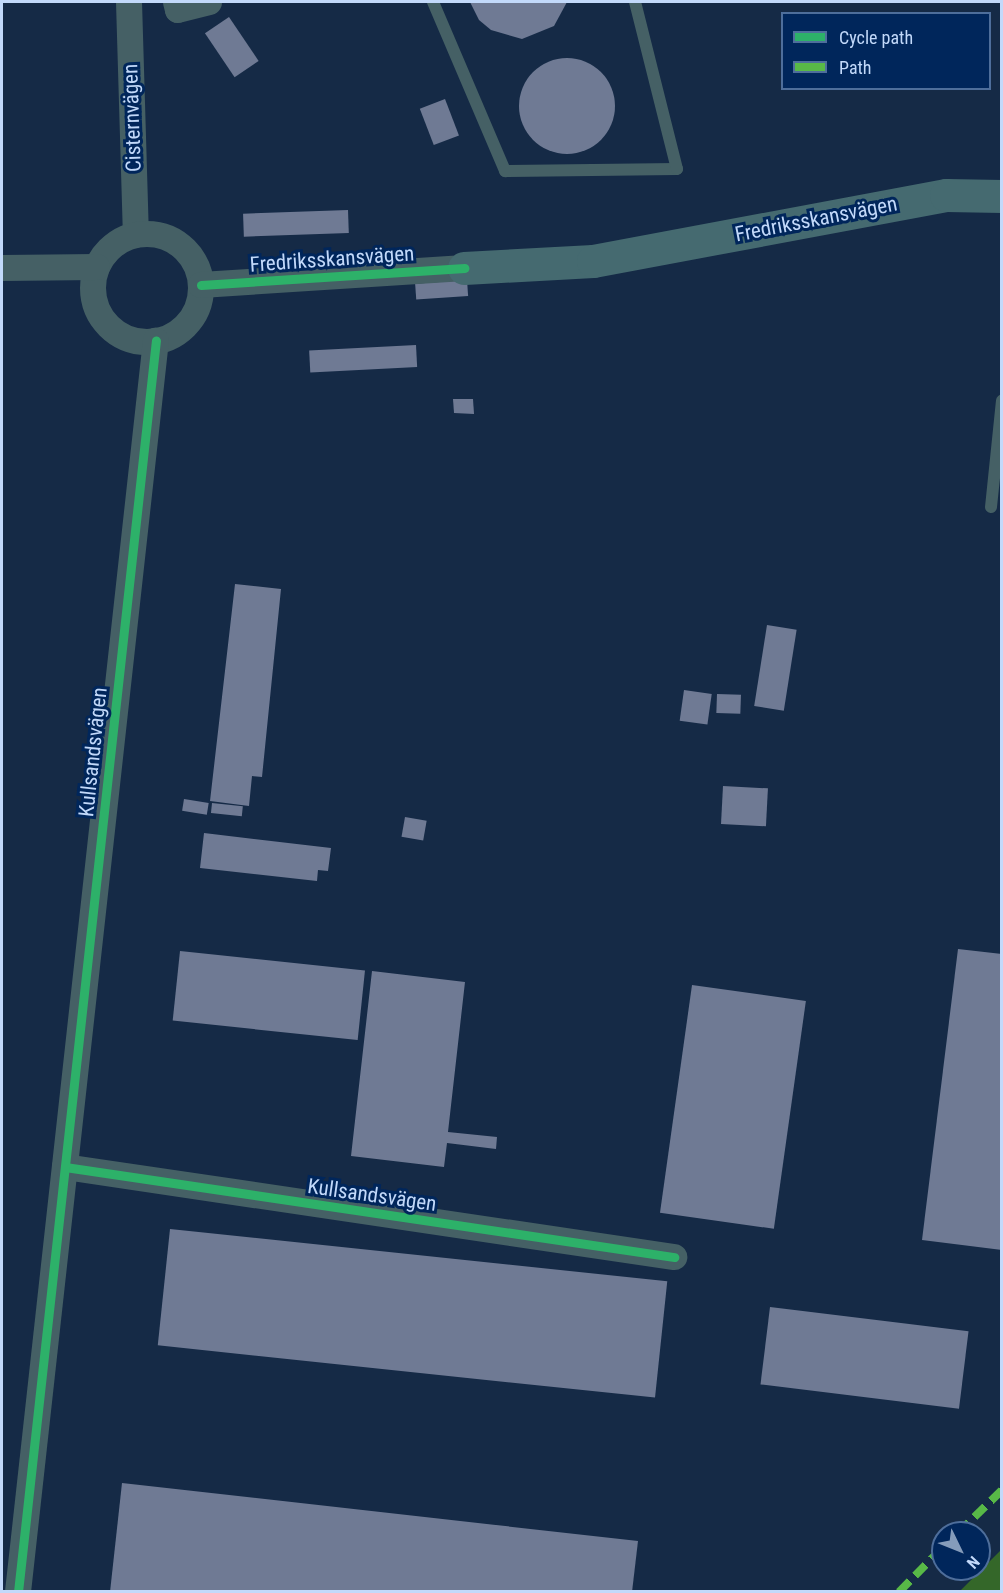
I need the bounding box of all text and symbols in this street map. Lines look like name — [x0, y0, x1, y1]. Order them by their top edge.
legend — [781, 12, 991, 90]
text: Cycle path — [839, 27, 913, 48]
text: Path — [839, 57, 872, 78]
street label: Cisternvägen — [118, 63, 146, 173]
street label: Fredriksskansvägen — [733, 191, 899, 247]
street label: Fredriksskansvägen — [249, 241, 415, 277]
street label: Kullsandsvägen — [74, 686, 112, 818]
street label: Kullsandsvägen — [306, 1173, 438, 1217]
north arrow — [931, 1521, 991, 1581]
text: N — [963, 1552, 983, 1572]

